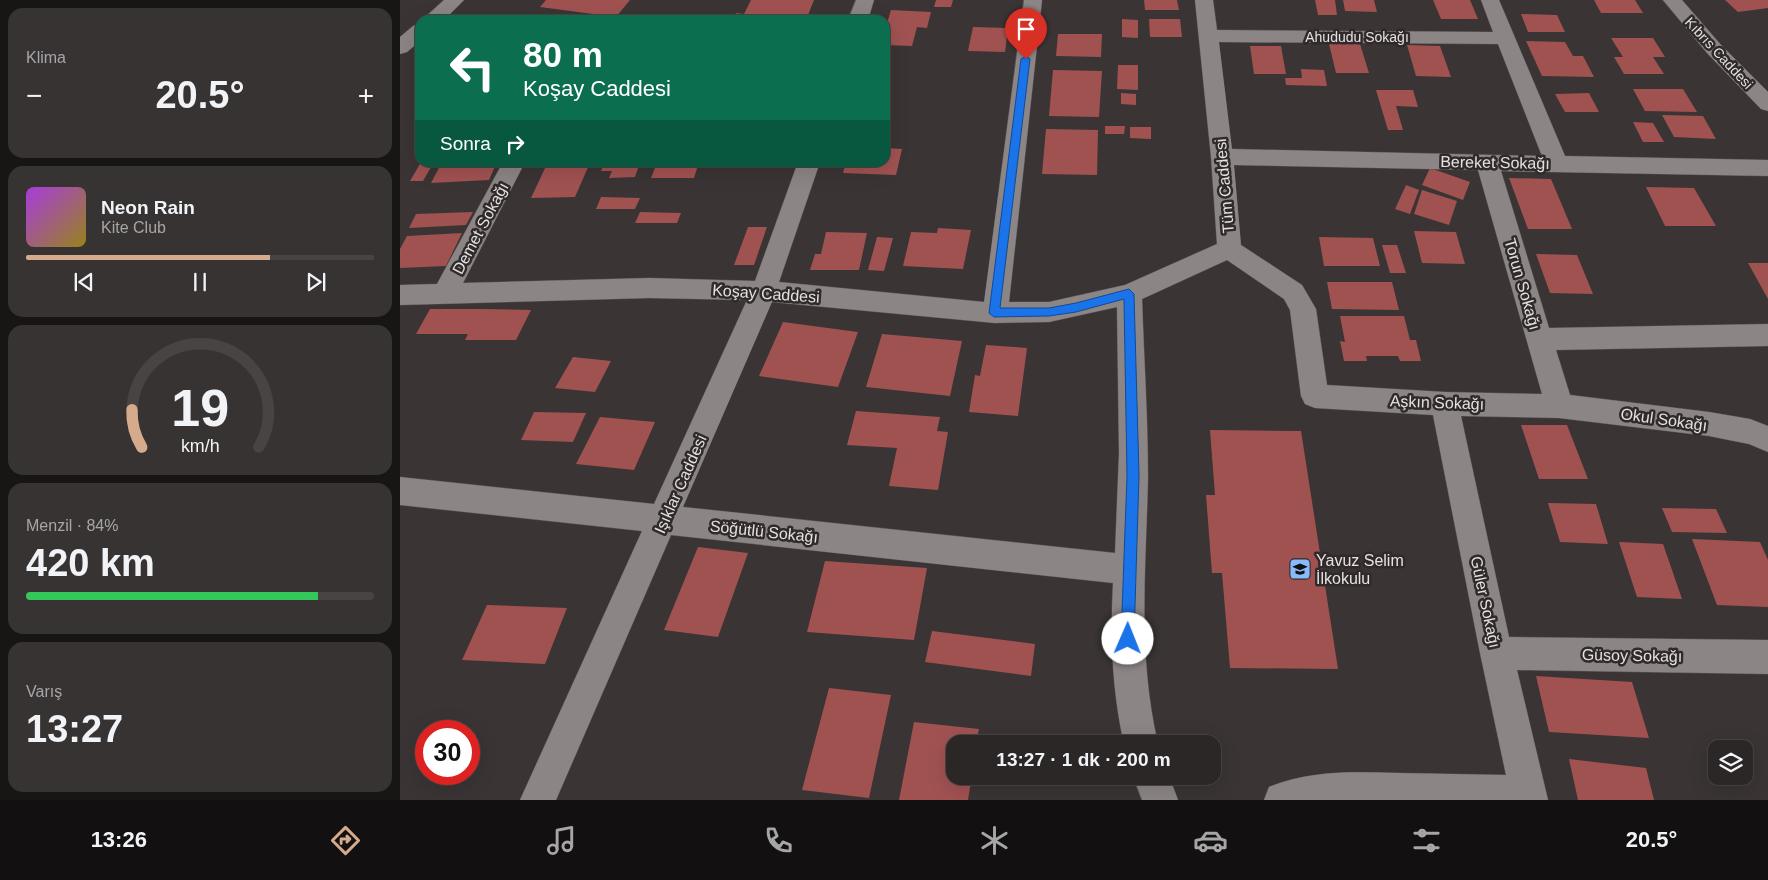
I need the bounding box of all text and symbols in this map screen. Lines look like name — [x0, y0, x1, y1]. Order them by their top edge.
pin — [1005, 8, 1047, 59]
street label: Kıbrıs Caddesi — [1682, 14, 1756, 92]
icon: arrive — [1012, 15, 1040, 43]
street label: Ahududu Sokağı — [1305, 29, 1409, 45]
icon: left — [440, 35, 505, 100]
text: 80 m — [523, 35, 603, 74]
text: Klima — [26, 49, 66, 66]
text: 20.5° — [155, 74, 245, 116]
text: Koşay Caddesi — [523, 76, 671, 101]
text: − — [26, 80, 42, 111]
text: + — [358, 80, 374, 111]
icon: right — [501, 130, 529, 158]
text: Sonra — [440, 133, 491, 154]
street label: Tüm Caddesi — [1212, 138, 1237, 234]
street label: Bereket Sokağı — [1440, 153, 1550, 172]
street label: Demet Sokağı — [449, 179, 512, 277]
text: Neon Rain — [101, 197, 195, 218]
text: Kite Club — [101, 219, 166, 236]
street label: Torun Sokağı — [1501, 236, 1544, 332]
icon: previous — [70, 268, 98, 296]
icon: pause — [186, 268, 214, 296]
icon: next — [302, 268, 330, 296]
street label: Koşay Caddesi — [712, 281, 820, 306]
text: 19 — [171, 379, 229, 437]
street label: Aşkın Sokağı — [1390, 392, 1484, 413]
street label: Okul Sokağı — [1620, 405, 1708, 434]
street label: Işıklar Caddesi — [651, 432, 710, 536]
text: km/h — [181, 436, 219, 456]
text: Menzil · 84% — [26, 517, 118, 534]
street label: Söğütlü Sokağı — [709, 517, 819, 546]
text: 420 km — [26, 542, 155, 584]
place label: Yavuz Selim İlkokulu — [1316, 552, 1404, 587]
street label: Güler Sokağı — [1467, 555, 1504, 650]
school or university icon: Yavuz Selim İlkokulu — [1288, 557, 1312, 581]
position arrow — [1101, 612, 1153, 664]
street label: Güsoy Sokağı — [1582, 646, 1682, 665]
text: Varış — [26, 683, 62, 700]
text: 13:27 — [26, 708, 123, 750]
speed limit sign: 30 — [415, 720, 480, 785]
map controls — [1708, 740, 1753, 785]
button: layers — [1708, 740, 1753, 785]
text: 13:27 · 1 dk · 200 m — [996, 749, 1171, 770]
icon: directions — [328, 823, 363, 858]
icon: music — [544, 823, 579, 858]
icon: phone — [761, 823, 796, 858]
icon: climate — [977, 823, 1012, 858]
icon: car — [1193, 823, 1228, 858]
icon: filters — [1409, 823, 1444, 858]
text: 13:26 — [91, 827, 147, 852]
text: 20.5° — [1626, 827, 1677, 852]

